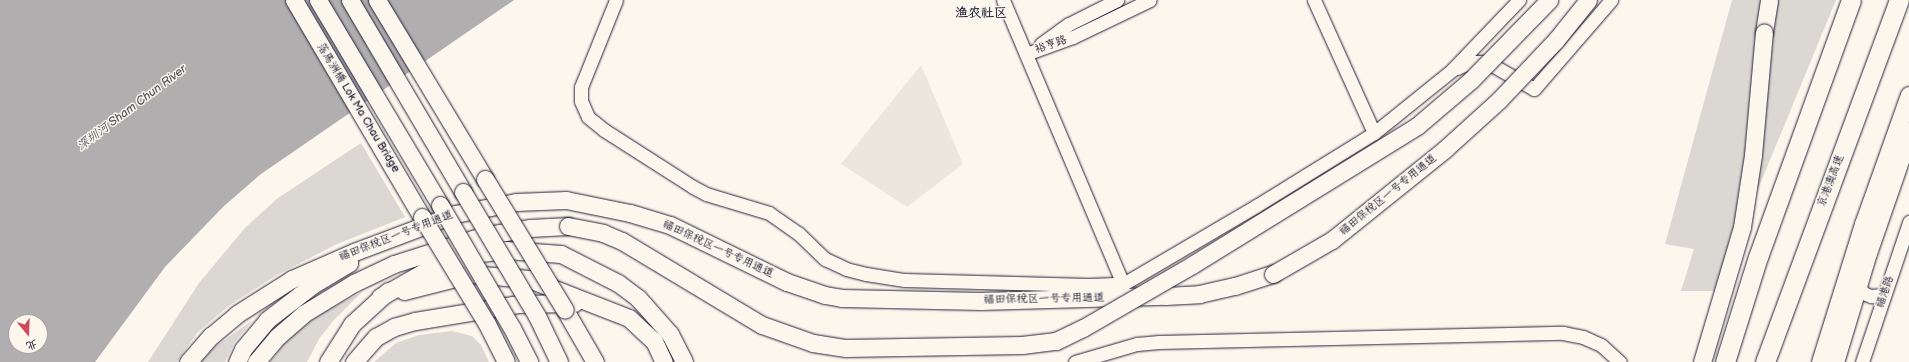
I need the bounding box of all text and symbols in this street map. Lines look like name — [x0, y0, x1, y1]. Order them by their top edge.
district label: 渔农社区 — [955, 5, 1007, 21]
street label: 裕亨路 — [1033, 33, 1069, 57]
street label: 落馬洲橋 Lok Ma Chau Bridge — [314, 41, 402, 175]
water label: 深圳河 Sham Chun River — [75, 62, 189, 154]
street label: 福田保税区一号专用通道 — [1337, 152, 1439, 238]
street label: 京港澳高速 — [1815, 153, 1847, 209]
street label: 福田保税区一号专用通道 — [337, 208, 455, 264]
street label: 福田保税区一号专用通道 — [660, 217, 776, 281]
street label: 福港路 — [1873, 274, 1897, 310]
street label: 福田保税区一号专用通道 — [983, 291, 1105, 307]
north arrow — [8, 314, 48, 354]
text: 北 — [24, 337, 39, 353]

